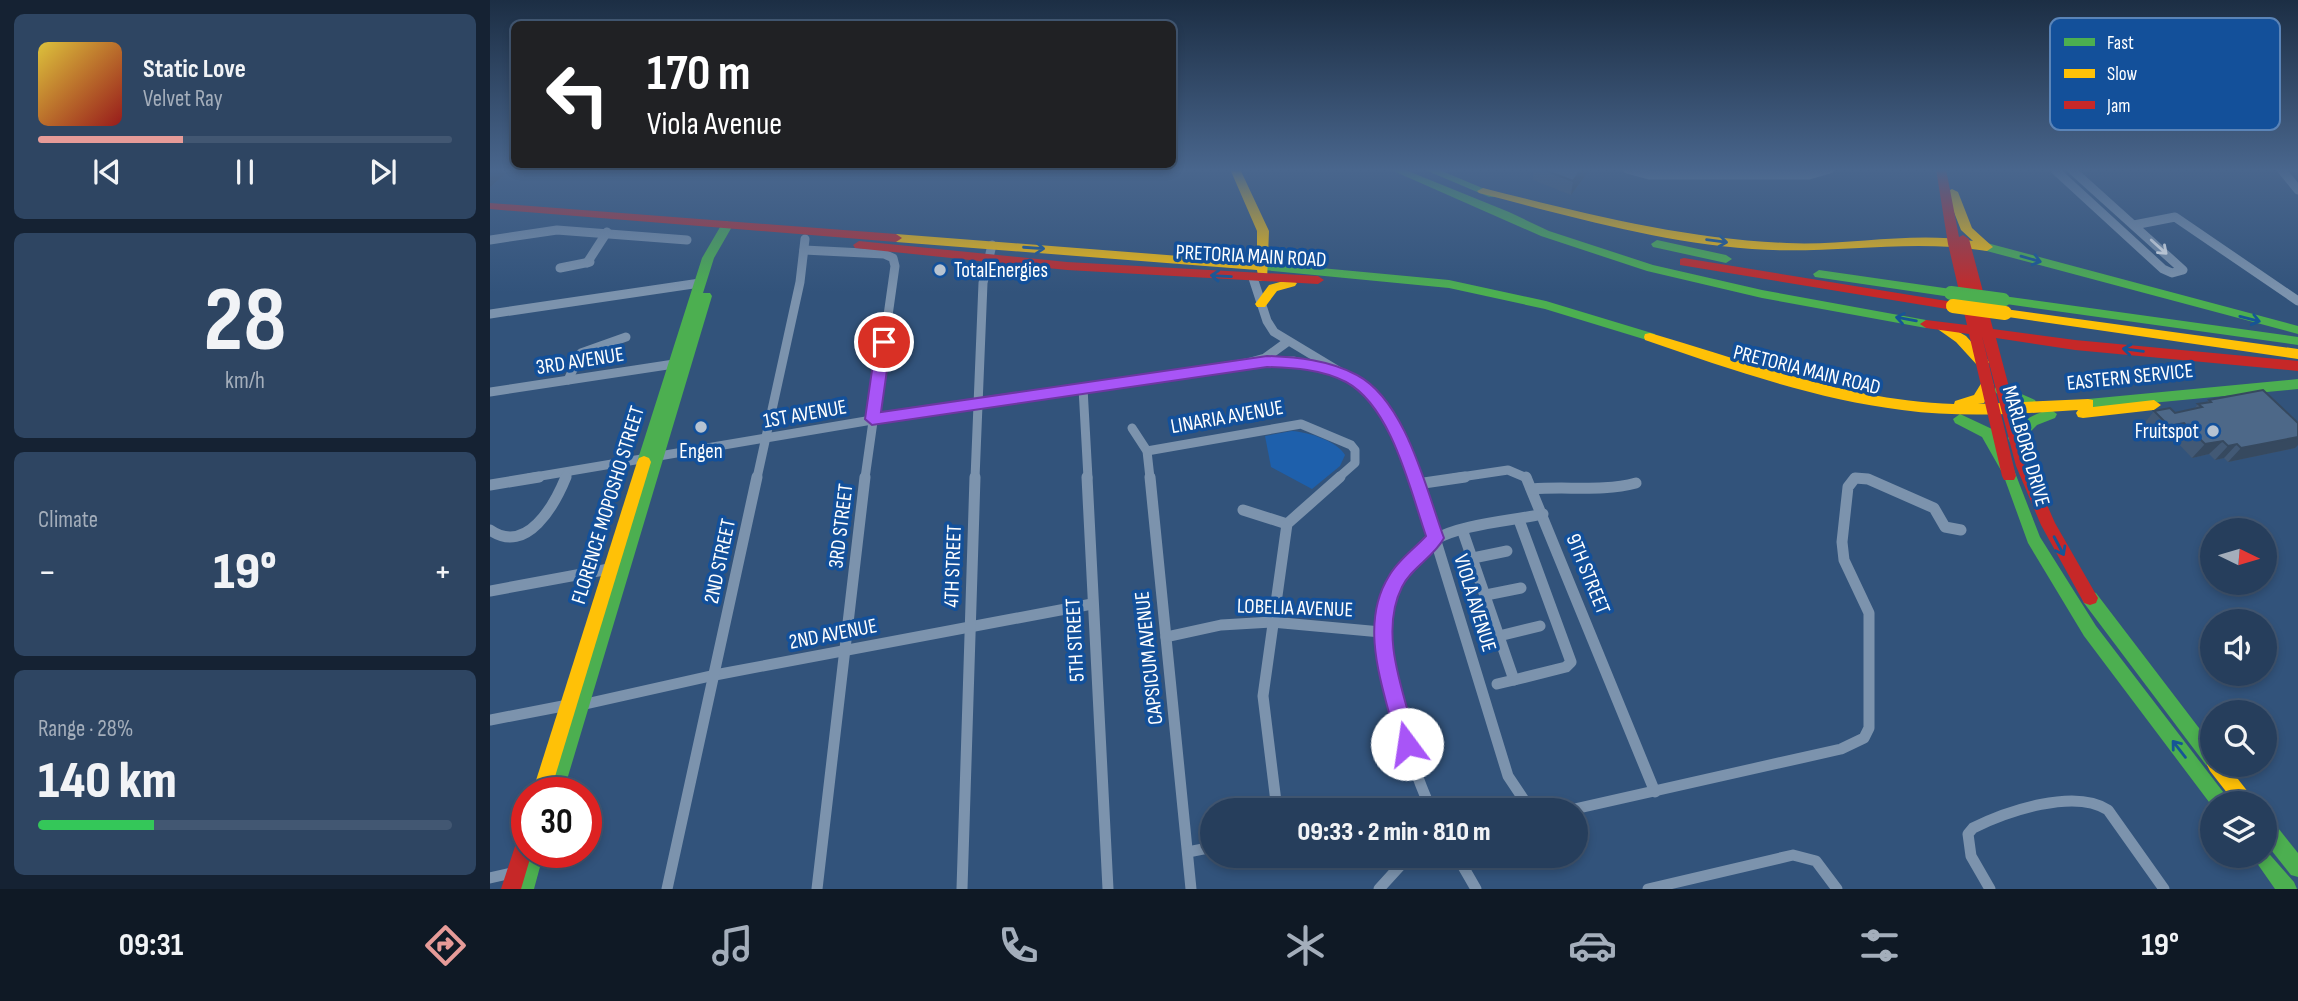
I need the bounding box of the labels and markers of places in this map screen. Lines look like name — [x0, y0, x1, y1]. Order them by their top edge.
place label: TotalEnergies — [954, 258, 1048, 283]
marker: TotalEnergies — [932, 262, 948, 278]
pin — [854, 312, 914, 372]
marker: Engen — [693, 419, 709, 435]
place label: Fruitspot — [2135, 419, 2199, 444]
marker: Fruitspot — [2205, 423, 2221, 439]
place label: Engen — [679, 439, 723, 464]

